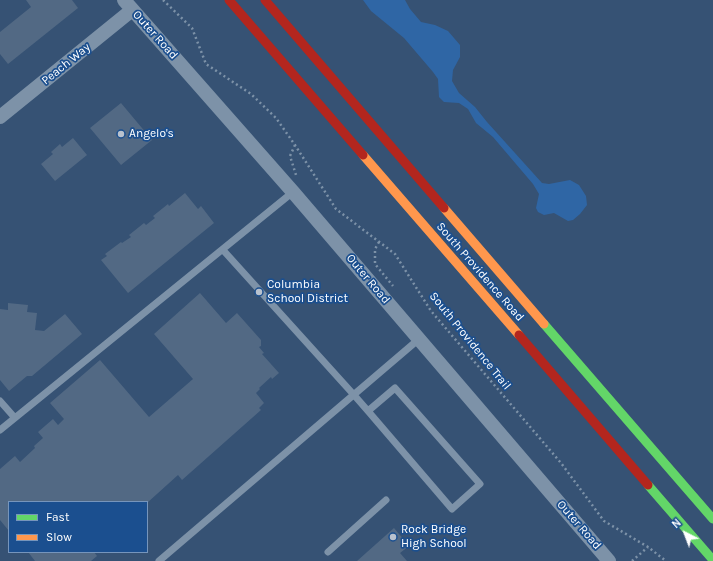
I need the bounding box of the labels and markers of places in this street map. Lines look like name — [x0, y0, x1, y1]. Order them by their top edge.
place label: Angelo's — [129, 127, 174, 141]
marker: Angelo's — [116, 129, 126, 139]
place label: Columbia School District — [267, 278, 348, 306]
marker: Columbia School District — [254, 287, 264, 297]
place label: Rock Bridge High School — [401, 523, 467, 551]
marker: Rock Bridge High School — [388, 532, 398, 542]

